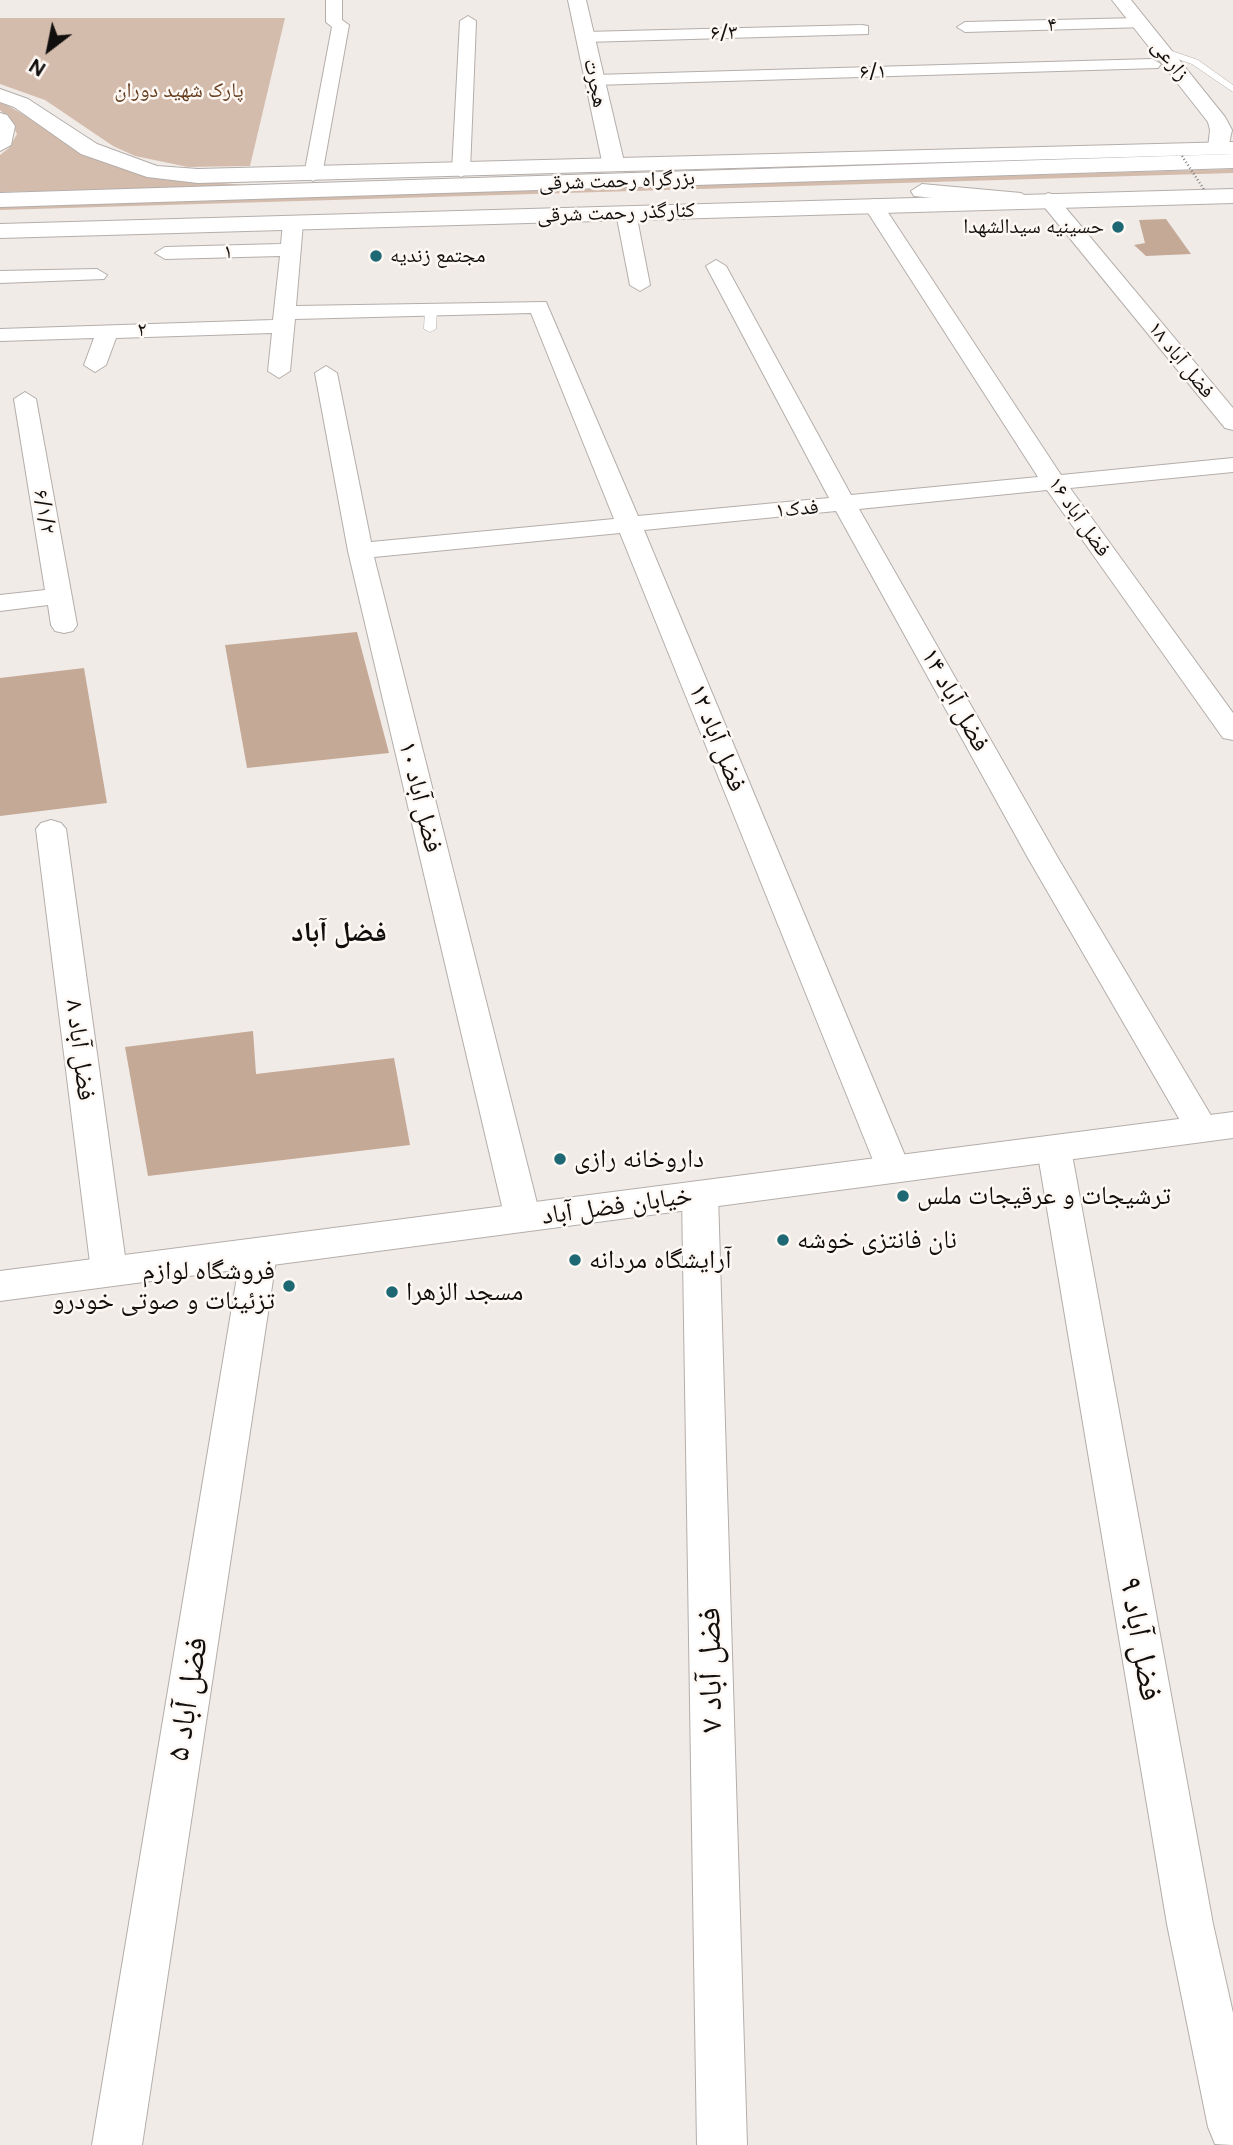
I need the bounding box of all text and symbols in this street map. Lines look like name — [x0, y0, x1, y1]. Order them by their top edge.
street label: ۴ — [1047, 12, 1057, 38]
north arrow — [14, 14, 84, 84]
street label: ۶/۳ — [710, 20, 738, 46]
street label: زارعی — [1146, 34, 1194, 86]
text: N — [25, 54, 50, 81]
street label: هجرت — [578, 56, 612, 110]
street label: ۶/۱ — [859, 59, 887, 85]
park label: پارک شهید دوران — [114, 78, 244, 104]
street label: بزرگراه رحمت شرقی — [538, 166, 696, 196]
street label: کنارگذر رحمت شرقی — [536, 198, 696, 228]
place label: حسینیه سیدالشهدا — [963, 214, 1104, 240]
marker: حسینیه سیدالشهدا — [1110, 219, 1126, 235]
street label: ۱ — [223, 239, 233, 265]
place label: مجتمع زندیه — [390, 243, 486, 269]
marker: مجتمع زندیه — [368, 248, 384, 264]
street label: فضل آباد ۱۸ — [1142, 316, 1220, 404]
street label: ۲ — [137, 317, 147, 343]
street label: فضل آباد ۱۶ — [1042, 472, 1116, 562]
street label: ۶/۱/۲ — [28, 488, 60, 536]
street label: فدک۱ — [774, 495, 820, 523]
street label: فضل آباد ۱۴ — [914, 643, 996, 757]
street label: فضل آباد ۱۲ — [681, 680, 753, 796]
street label: فضل آباد ۱۰ — [391, 738, 449, 856]
district label: فضل آباد — [291, 916, 387, 950]
street label: فضل آباد ۸ — [58, 998, 102, 1102]
place label: داروخانه رازی — [574, 1143, 704, 1175]
marker: داروخانه رازی — [552, 1151, 568, 1167]
street label: خیابان فضل آباد — [540, 1180, 694, 1232]
place label: ترشیجات و عرقیجات ملس — [917, 1180, 1171, 1212]
marker: ترشیجات و عرقیجات ملس — [895, 1188, 911, 1204]
place label: نان فانتزی خوشه — [797, 1224, 957, 1256]
marker: نان فانتزی خوشه — [775, 1232, 791, 1248]
place label: آرایشگاه مردانه — [589, 1244, 731, 1276]
marker: آرایشگاه مردانه — [567, 1252, 583, 1268]
place label: فروشگاه لوازم تزئینات و صوتی خودرو — [52, 1255, 275, 1316]
place label: مسجد الزهرا — [406, 1276, 523, 1308]
marker: فروشگاه لوازم تزئینات و صوتی خودرو — [281, 1278, 297, 1294]
marker: مسجد الزهرا — [384, 1284, 400, 1300]
street label: فضل آباد ۹ — [1110, 1574, 1170, 1704]
street label: فضل آباد ۷ — [691, 1607, 731, 1733]
street label: فضل آباد ۵ — [159, 1634, 217, 1764]

